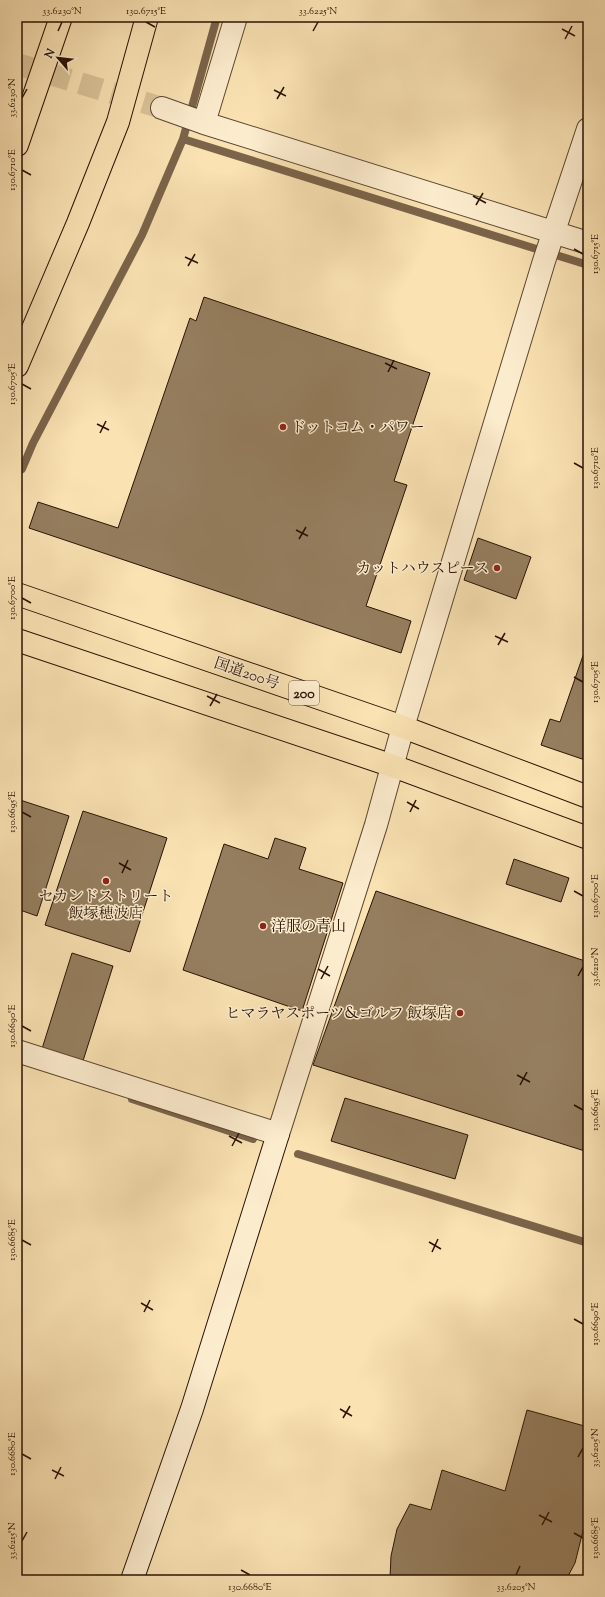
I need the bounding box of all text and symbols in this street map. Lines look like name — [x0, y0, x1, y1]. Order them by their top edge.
text: 33.6230°N — [42, 4, 82, 19]
text: 130.6715°E — [126, 4, 166, 19]
text: 33.6225°N — [299, 4, 337, 19]
north arrow — [38, 38, 78, 78]
text: N — [40, 46, 59, 62]
text: 33.6230°N — [5, 78, 20, 118]
text: 130.6710°E — [5, 149, 20, 191]
text: 130.6715°E — [588, 234, 603, 274]
text: 130.6705°E — [5, 363, 20, 405]
place label: ドットコム・パワー — [291, 418, 425, 439]
marker: ドットコム・パワー — [278, 422, 288, 432]
text: 130.6710°E — [588, 447, 603, 489]
place label: カットハウスピース — [356, 559, 489, 580]
marker: カットハウスピース — [492, 563, 502, 573]
text: 130.6700°E — [5, 576, 20, 620]
street label: 国道200号 — [211, 653, 282, 695]
text: 130.6705°E — [588, 661, 603, 703]
road number: 200 — [289, 681, 319, 705]
text: 130.6695°E — [5, 791, 20, 833]
text: 130.6700°E — [588, 874, 603, 918]
marker: セカンドストリート 飯塚穂波店 — [101, 876, 111, 886]
place label: セカンドストリート 飯塚穂波店 — [39, 887, 173, 925]
place label: 洋服の青山 — [271, 917, 346, 938]
marker: 洋服の青山 — [258, 921, 268, 931]
text: 33.6210°N — [588, 948, 603, 986]
text: 130.6690°E — [5, 1004, 20, 1048]
place label: ヒマラヤスポーツ&ゴルフ 飯塚店 — [225, 1004, 452, 1025]
marker: ヒマラヤスポーツ&ゴルフ 飯塚店 — [455, 1008, 465, 1018]
text: 130.6695°E — [588, 1089, 603, 1131]
text: 130.6685°E — [5, 1219, 20, 1261]
text: 130.6690°E — [588, 1302, 603, 1346]
text: 33.6205°N — [588, 1428, 603, 1468]
text: 130.6680°E — [5, 1432, 20, 1476]
text: 130.6685°E — [588, 1517, 603, 1559]
text: 33.6215°N — [5, 1522, 20, 1560]
text: 130.6680°E — [228, 1580, 272, 1595]
text: 33.6205°N — [496, 1580, 536, 1595]

